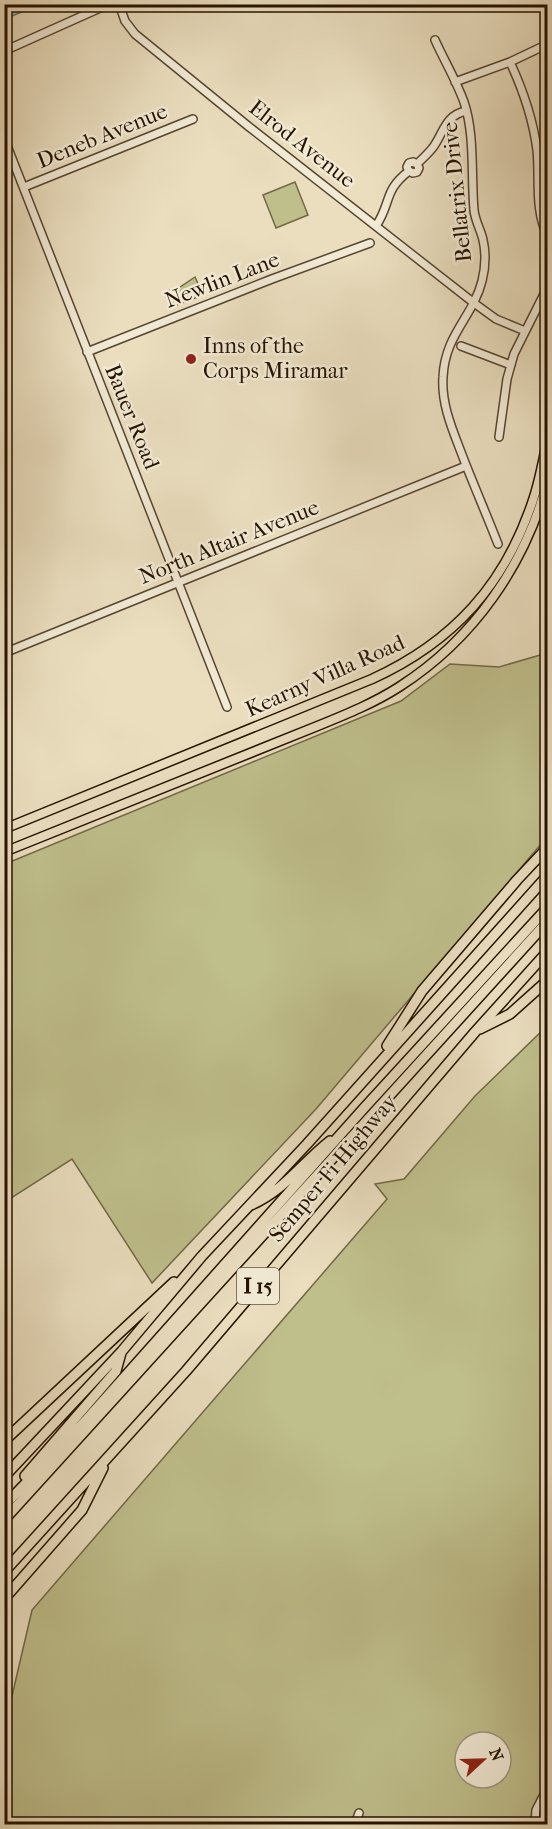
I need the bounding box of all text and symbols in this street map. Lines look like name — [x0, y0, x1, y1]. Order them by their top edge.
street label: Elrod Avenue — [244, 94, 360, 194]
street label: Deneb Avenue — [33, 98, 171, 174]
street label: Bellatrix Drive — [437, 120, 477, 264]
street label: Newlin Lane — [161, 246, 283, 314]
place label: Inns of the Corps Miramar — [203, 333, 348, 384]
marker: Inns of the Corps Miramar — [184, 352, 198, 366]
street label: Bauer Road — [99, 361, 165, 474]
street label: North Altair Avenue — [135, 494, 323, 590]
street label: Kearny Villa Road — [241, 629, 409, 723]
street label: Semper Fi Highway — [263, 1088, 403, 1247]
road number: I 15 — [237, 1268, 279, 1304]
north arrow — [453, 1730, 513, 1790]
text: N — [485, 1745, 508, 1765]

